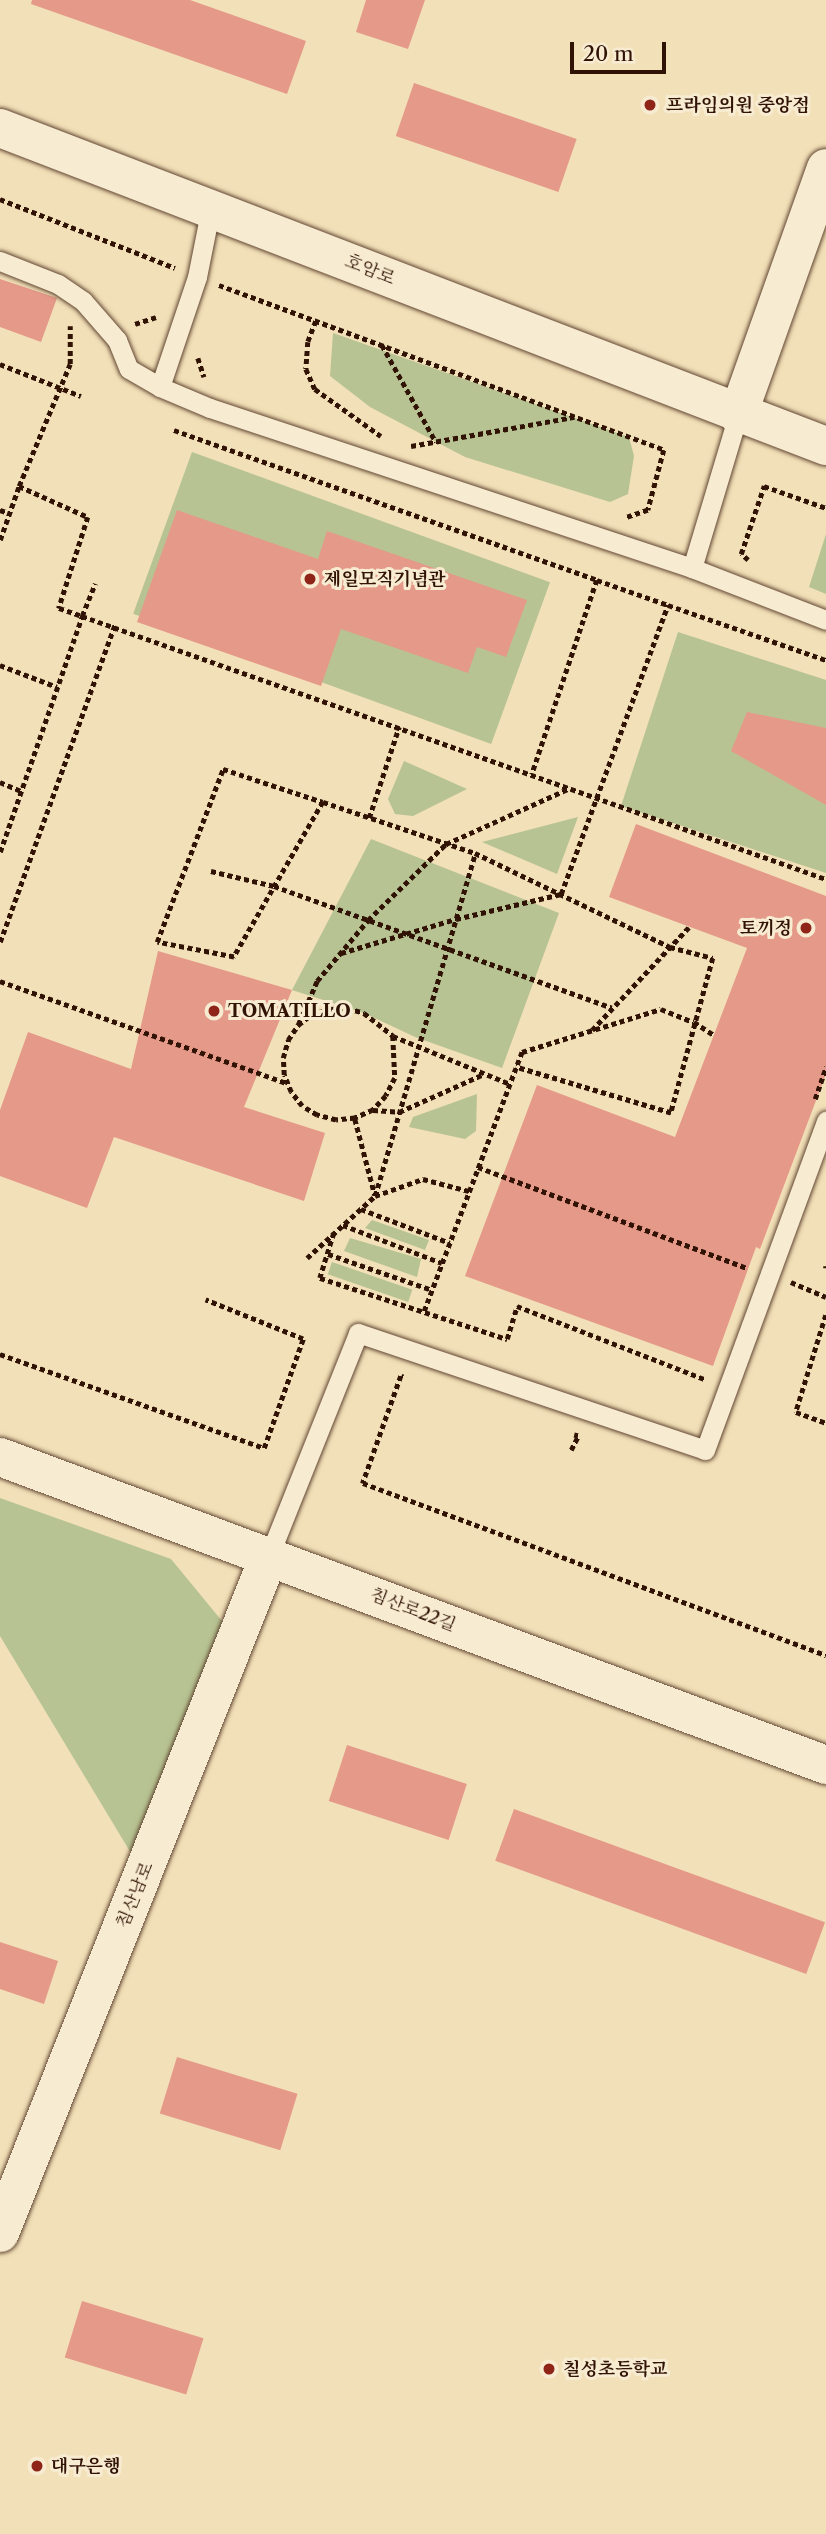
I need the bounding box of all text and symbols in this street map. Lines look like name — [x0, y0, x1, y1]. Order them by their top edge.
scale bar — [574, 28, 670, 72]
text: 20 m — [583, 41, 634, 66]
place label: 프라임의원 중앙점 — [666, 94, 810, 116]
marker: 프라임의원 중앙점 — [640, 95, 660, 115]
street label: 호암로 — [342, 250, 398, 290]
place label: 제일모직기념관 — [324, 568, 446, 590]
marker: 제일모직기념관 — [302, 571, 318, 587]
place label: 토끼정 — [740, 917, 792, 939]
marker: 토끼정 — [798, 920, 814, 936]
place label: TOMATILLO — [228, 1000, 351, 1022]
marker: TOMATILLO — [206, 1003, 222, 1019]
street label: 침산로22길 — [367, 1584, 459, 1636]
street label: 침산남로 — [112, 1859, 158, 1931]
place label: 칠성초등학교 — [563, 2358, 667, 2380]
marker: 칠성초등학교 — [541, 2361, 557, 2377]
place label: 대구은행 — [51, 2455, 121, 2477]
marker: 대구은행 — [29, 2458, 45, 2474]

